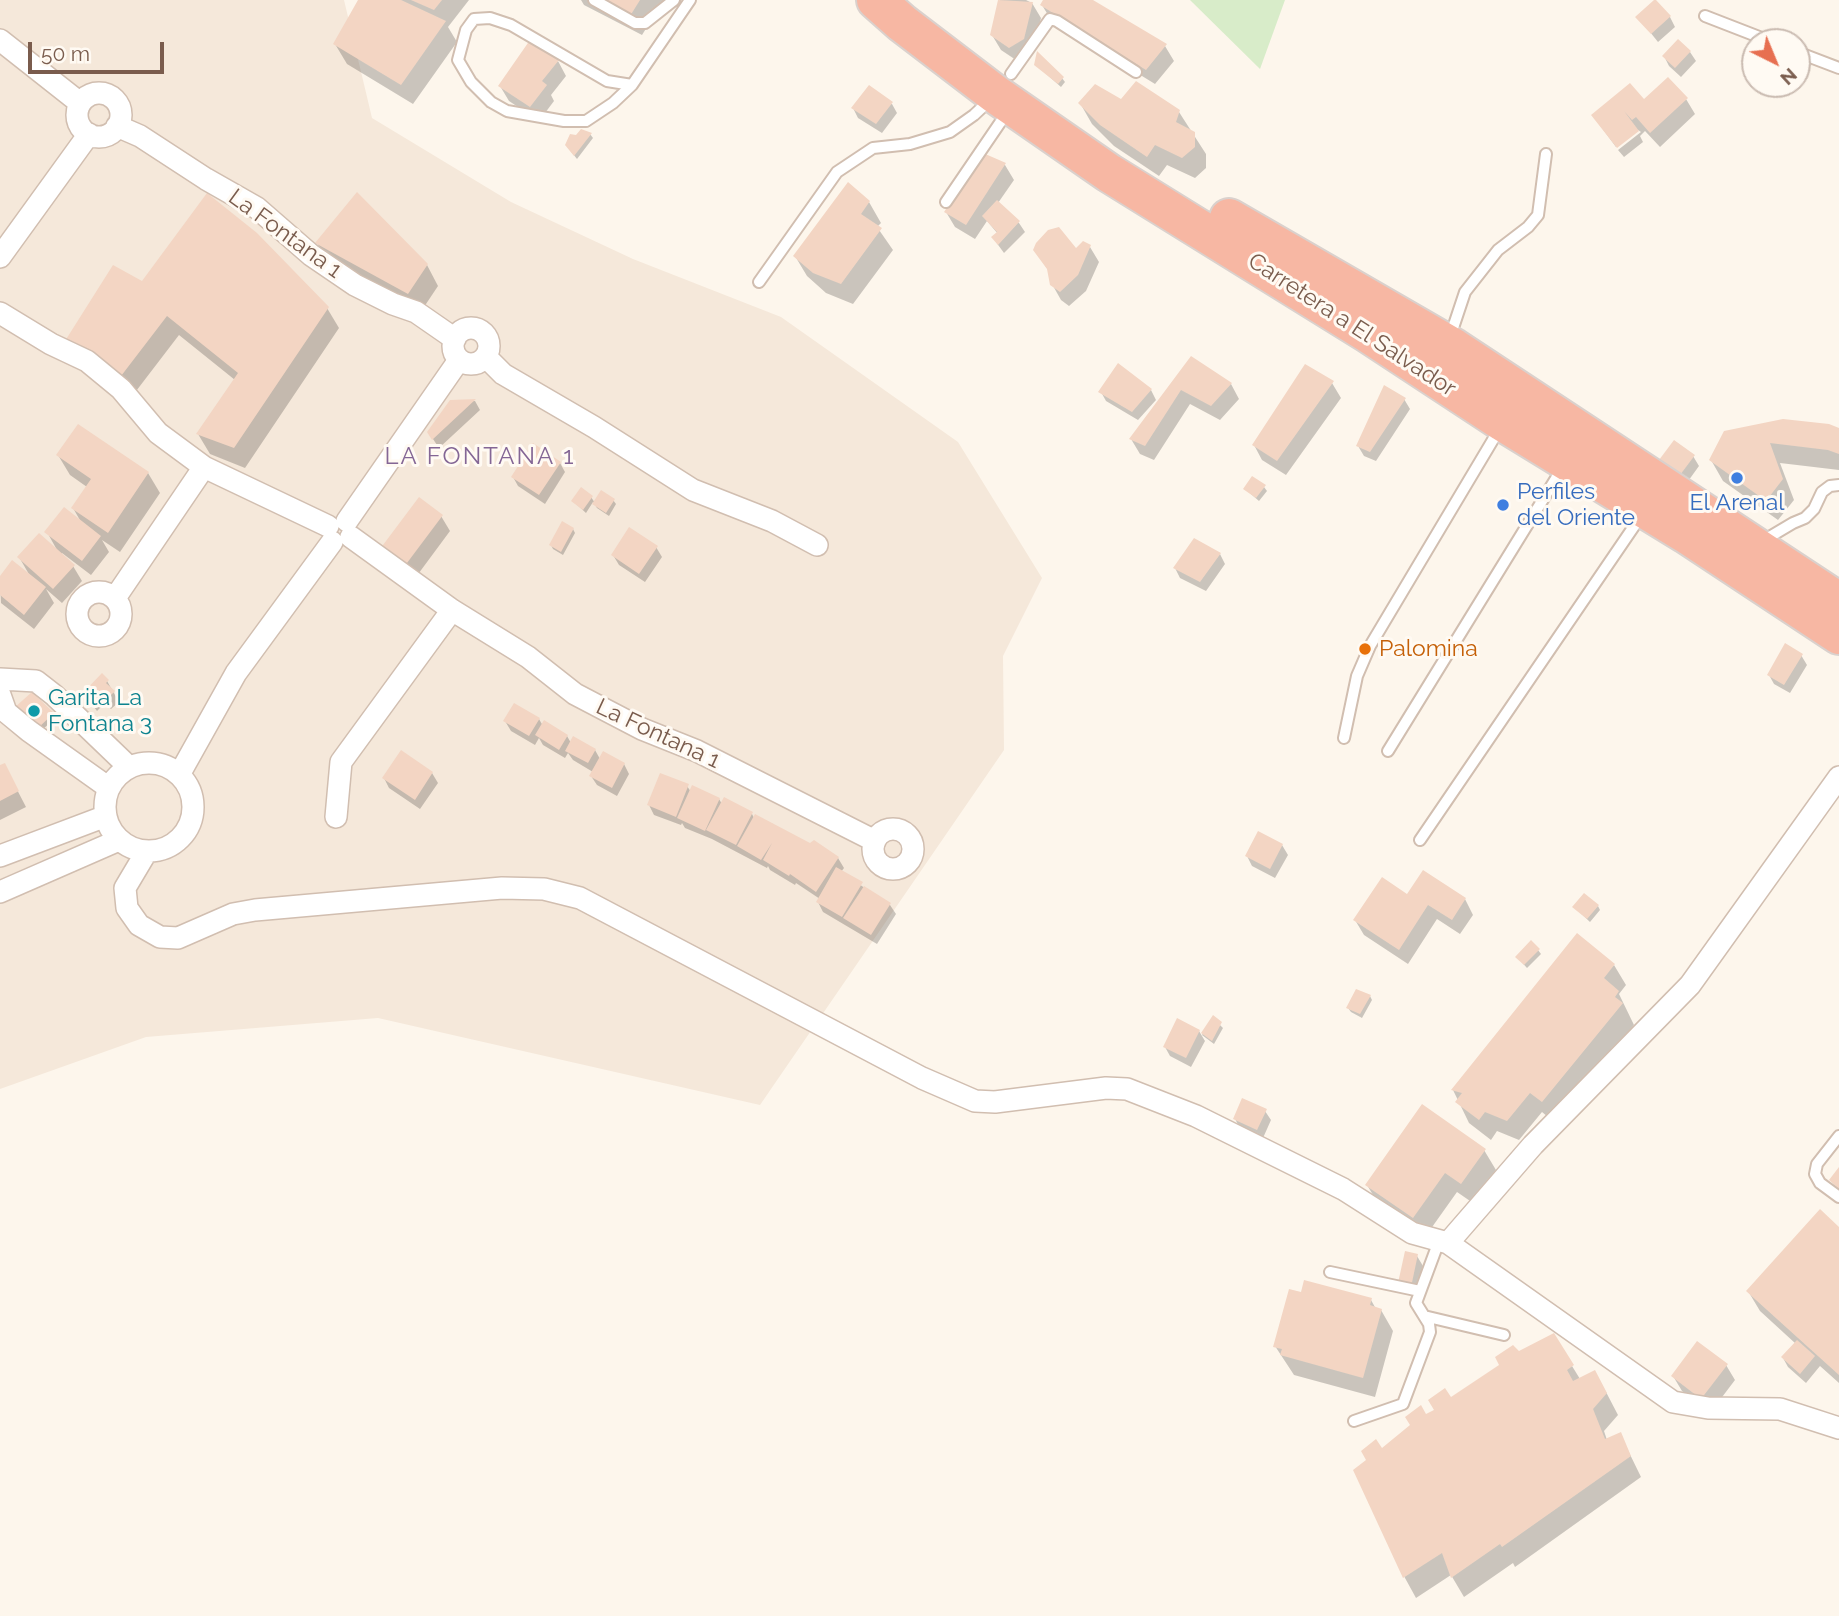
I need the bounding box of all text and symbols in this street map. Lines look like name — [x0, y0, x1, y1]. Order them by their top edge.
scale bar — [32, 28, 168, 72]
north arrow — [1741, 28, 1811, 98]
text: 50 m — [41, 41, 90, 66]
text: N — [1776, 64, 1802, 90]
street label: La Fontana 1 — [223, 184, 347, 284]
street label: Carretera a El Salvador — [1243, 247, 1461, 403]
district label: LA FONTANA 1 — [386, 443, 574, 471]
marker: El Arenal — [1729, 470, 1745, 486]
place label: Perfiles del Oriente — [1517, 478, 1635, 532]
place label: El Arenal — [1689, 489, 1785, 517]
marker: Perfiles del Oriente — [1495, 497, 1511, 513]
place label: Palomina — [1379, 635, 1478, 663]
marker: Palomina — [1357, 641, 1373, 657]
place label: Garita La Fontana 3 — [48, 684, 152, 738]
street label: La Fontana 1 — [592, 693, 724, 775]
marker: Garita La Fontana 3 — [26, 703, 42, 719]

